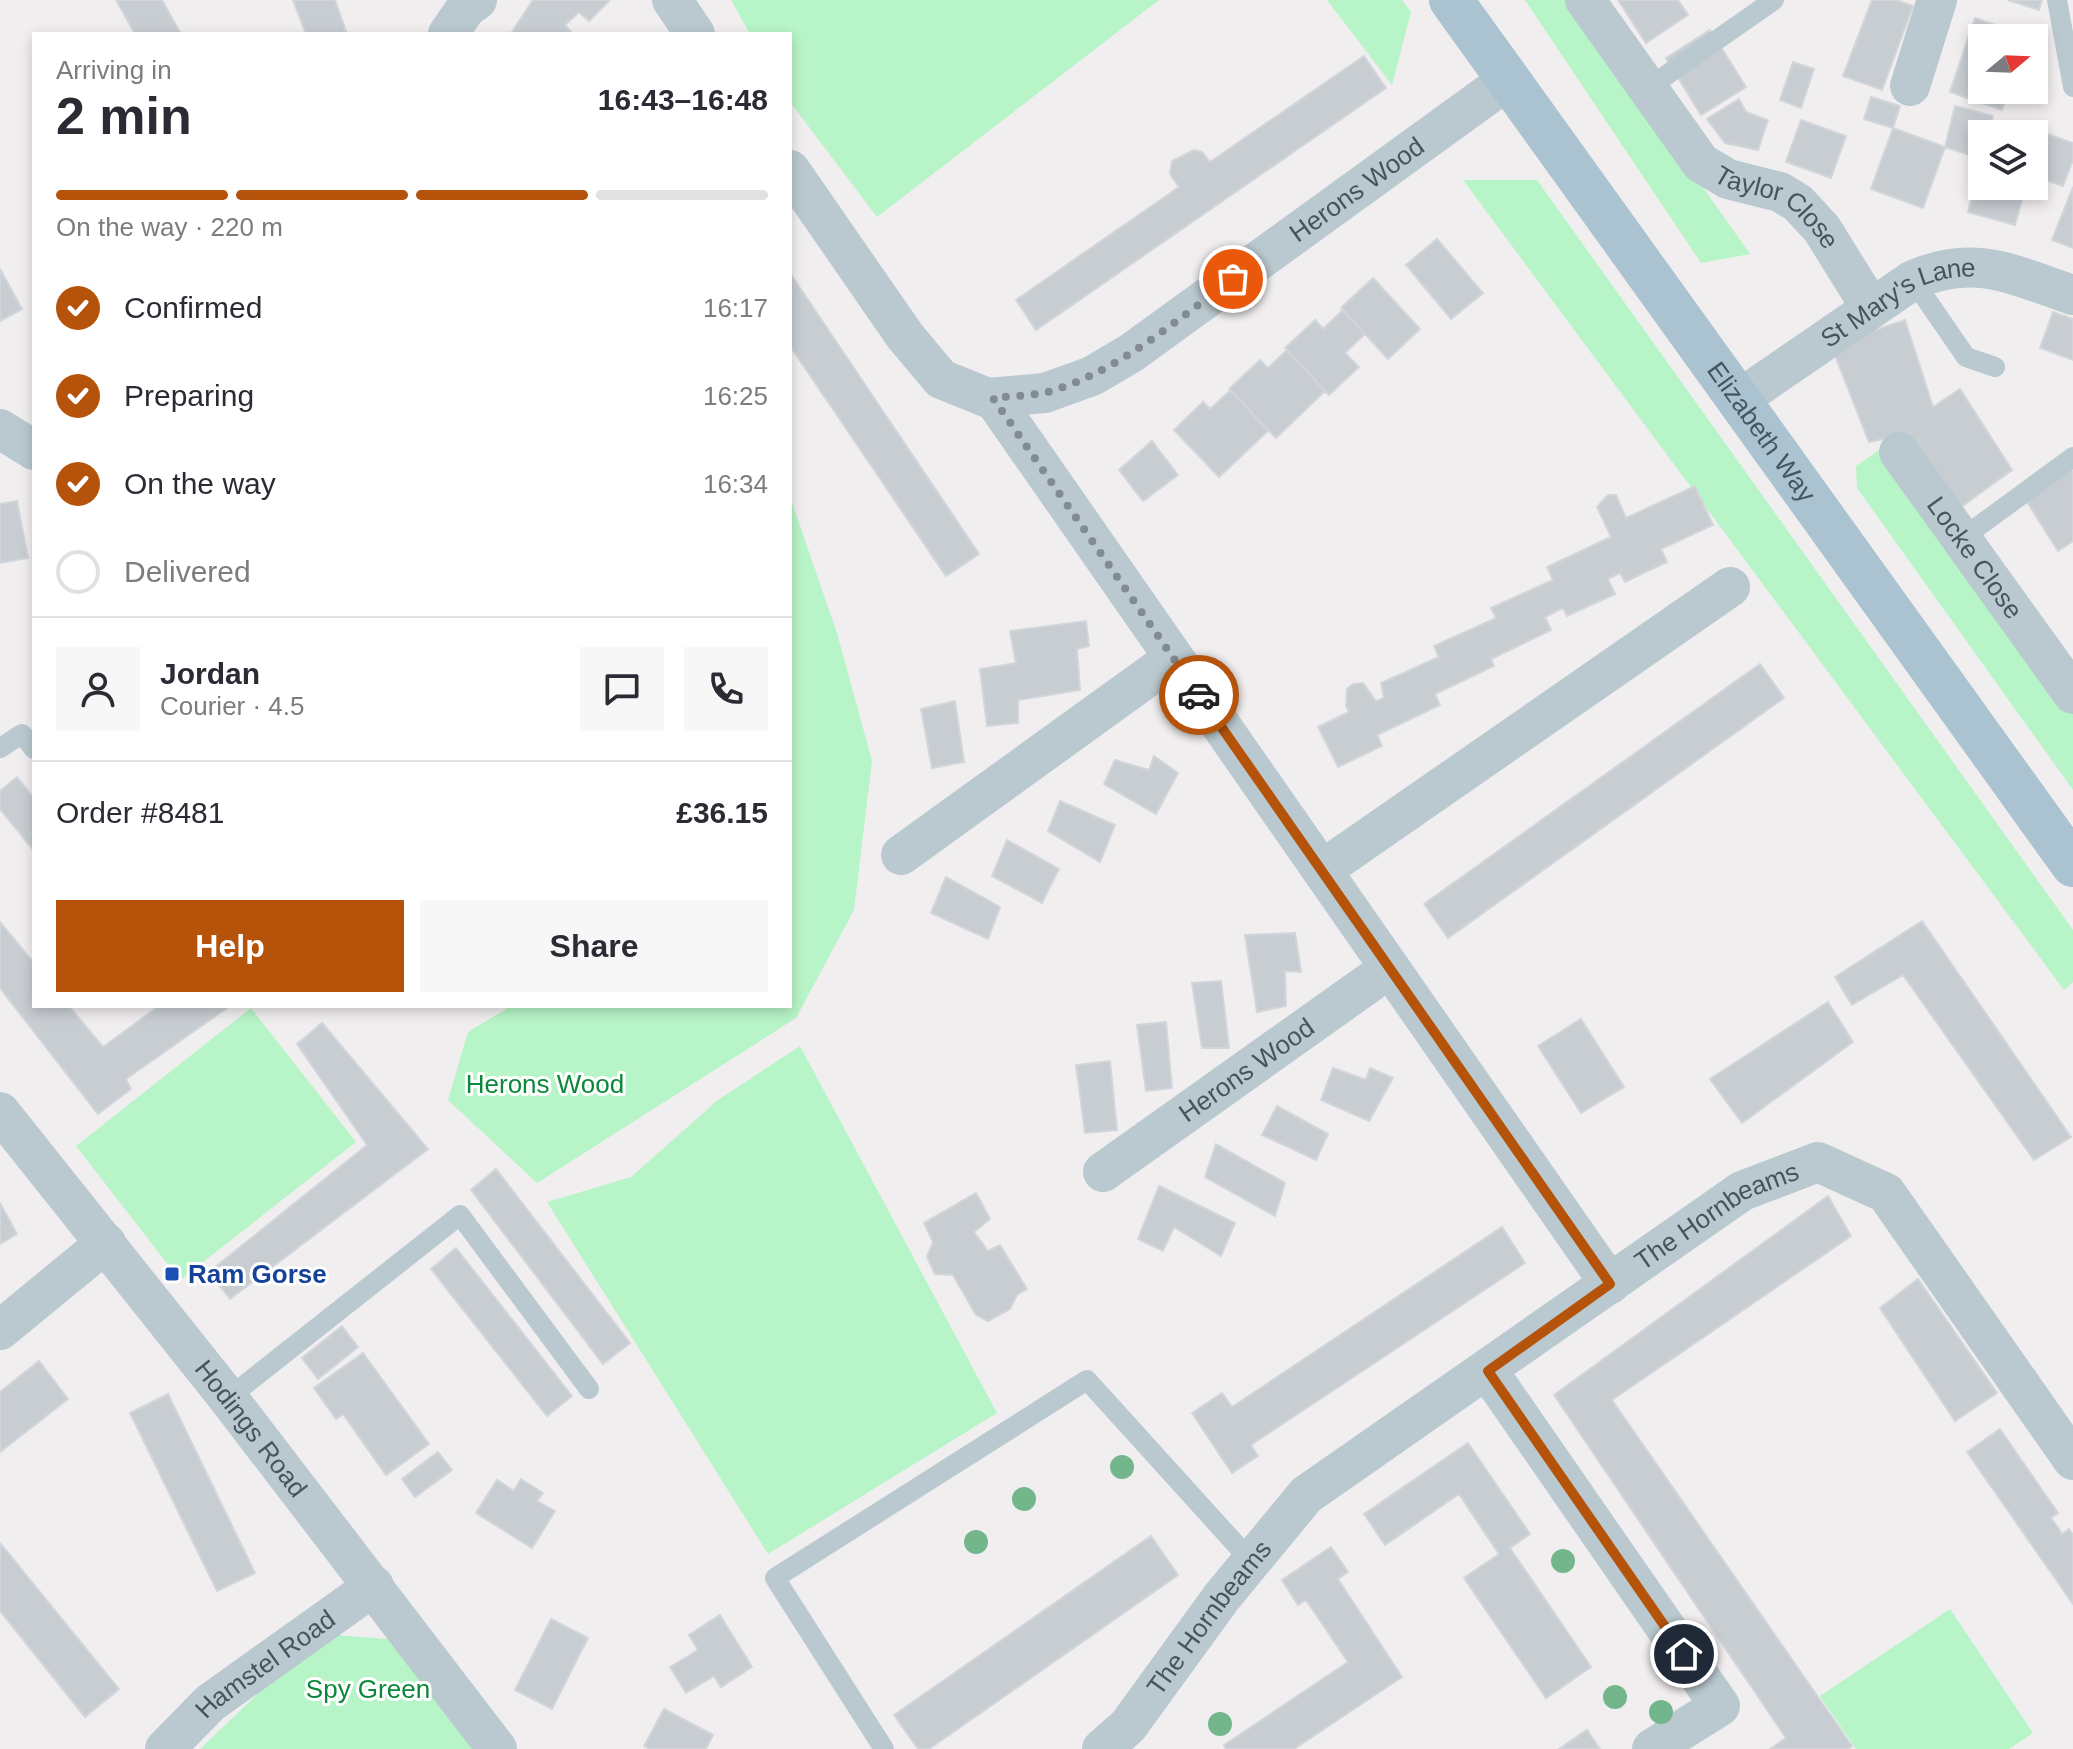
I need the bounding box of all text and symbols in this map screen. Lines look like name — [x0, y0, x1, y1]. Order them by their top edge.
north arrow — [1968, 24, 2048, 104]
map controls — [1968, 24, 2048, 200]
text: Arriving in — [56, 55, 172, 85]
text: 16:43–16:48 — [598, 83, 768, 116]
text: 2 min — [56, 87, 192, 145]
button: layers — [1968, 120, 2048, 200]
street label: Herons Wood — [1284, 131, 1430, 248]
street label: Taylor Close — [1709, 159, 1845, 254]
text: On the way · 220 m — [56, 212, 283, 242]
pin — [1199, 245, 1267, 313]
street label: St Mary's Lane — [1815, 252, 1975, 354]
icon: bag — [1211, 257, 1255, 301]
icon: check — [56, 286, 100, 330]
text: Confirmed — [124, 291, 262, 324]
text: 16:17 — [703, 293, 768, 323]
street label: Elizabeth Way — [1701, 356, 1822, 508]
icon: check — [56, 374, 100, 418]
text: Preparing — [124, 379, 254, 412]
text: 16:25 — [703, 381, 768, 411]
icon: check — [56, 462, 100, 506]
text: On the way — [124, 467, 276, 500]
text: 16:34 — [703, 469, 768, 499]
street label: Locke Close — [1921, 491, 2029, 624]
text: Delivered — [124, 555, 251, 588]
button: person — [56, 647, 140, 731]
button: chat — [580, 647, 664, 731]
button: phone — [684, 647, 768, 731]
courier — [1159, 655, 1239, 735]
text: Jordan — [160, 657, 260, 690]
icon: car — [1177, 673, 1221, 717]
text: Courier · 4.5 — [160, 691, 305, 721]
text: Order #8481 — [56, 796, 224, 829]
text: £36.15 — [676, 796, 768, 829]
button: Help — [56, 900, 404, 992]
button: Share — [420, 900, 768, 992]
street label: Herons Wood — [1173, 1012, 1320, 1128]
park label: Herons Wood — [466, 1069, 624, 1099]
street label: The Hornbeams — [1629, 1156, 1803, 1276]
place label: Ram Gorse — [188, 1259, 327, 1289]
marker: Ram Gorse — [163, 1265, 181, 1283]
street label: Hodings Road — [189, 1354, 313, 1503]
street label: The Hornbeams — [1141, 1534, 1277, 1701]
street label: Hamstel Road — [189, 1604, 341, 1724]
pin — [1650, 1620, 1718, 1688]
icon: home — [1662, 1632, 1706, 1676]
park label: Spy Green — [306, 1674, 430, 1704]

